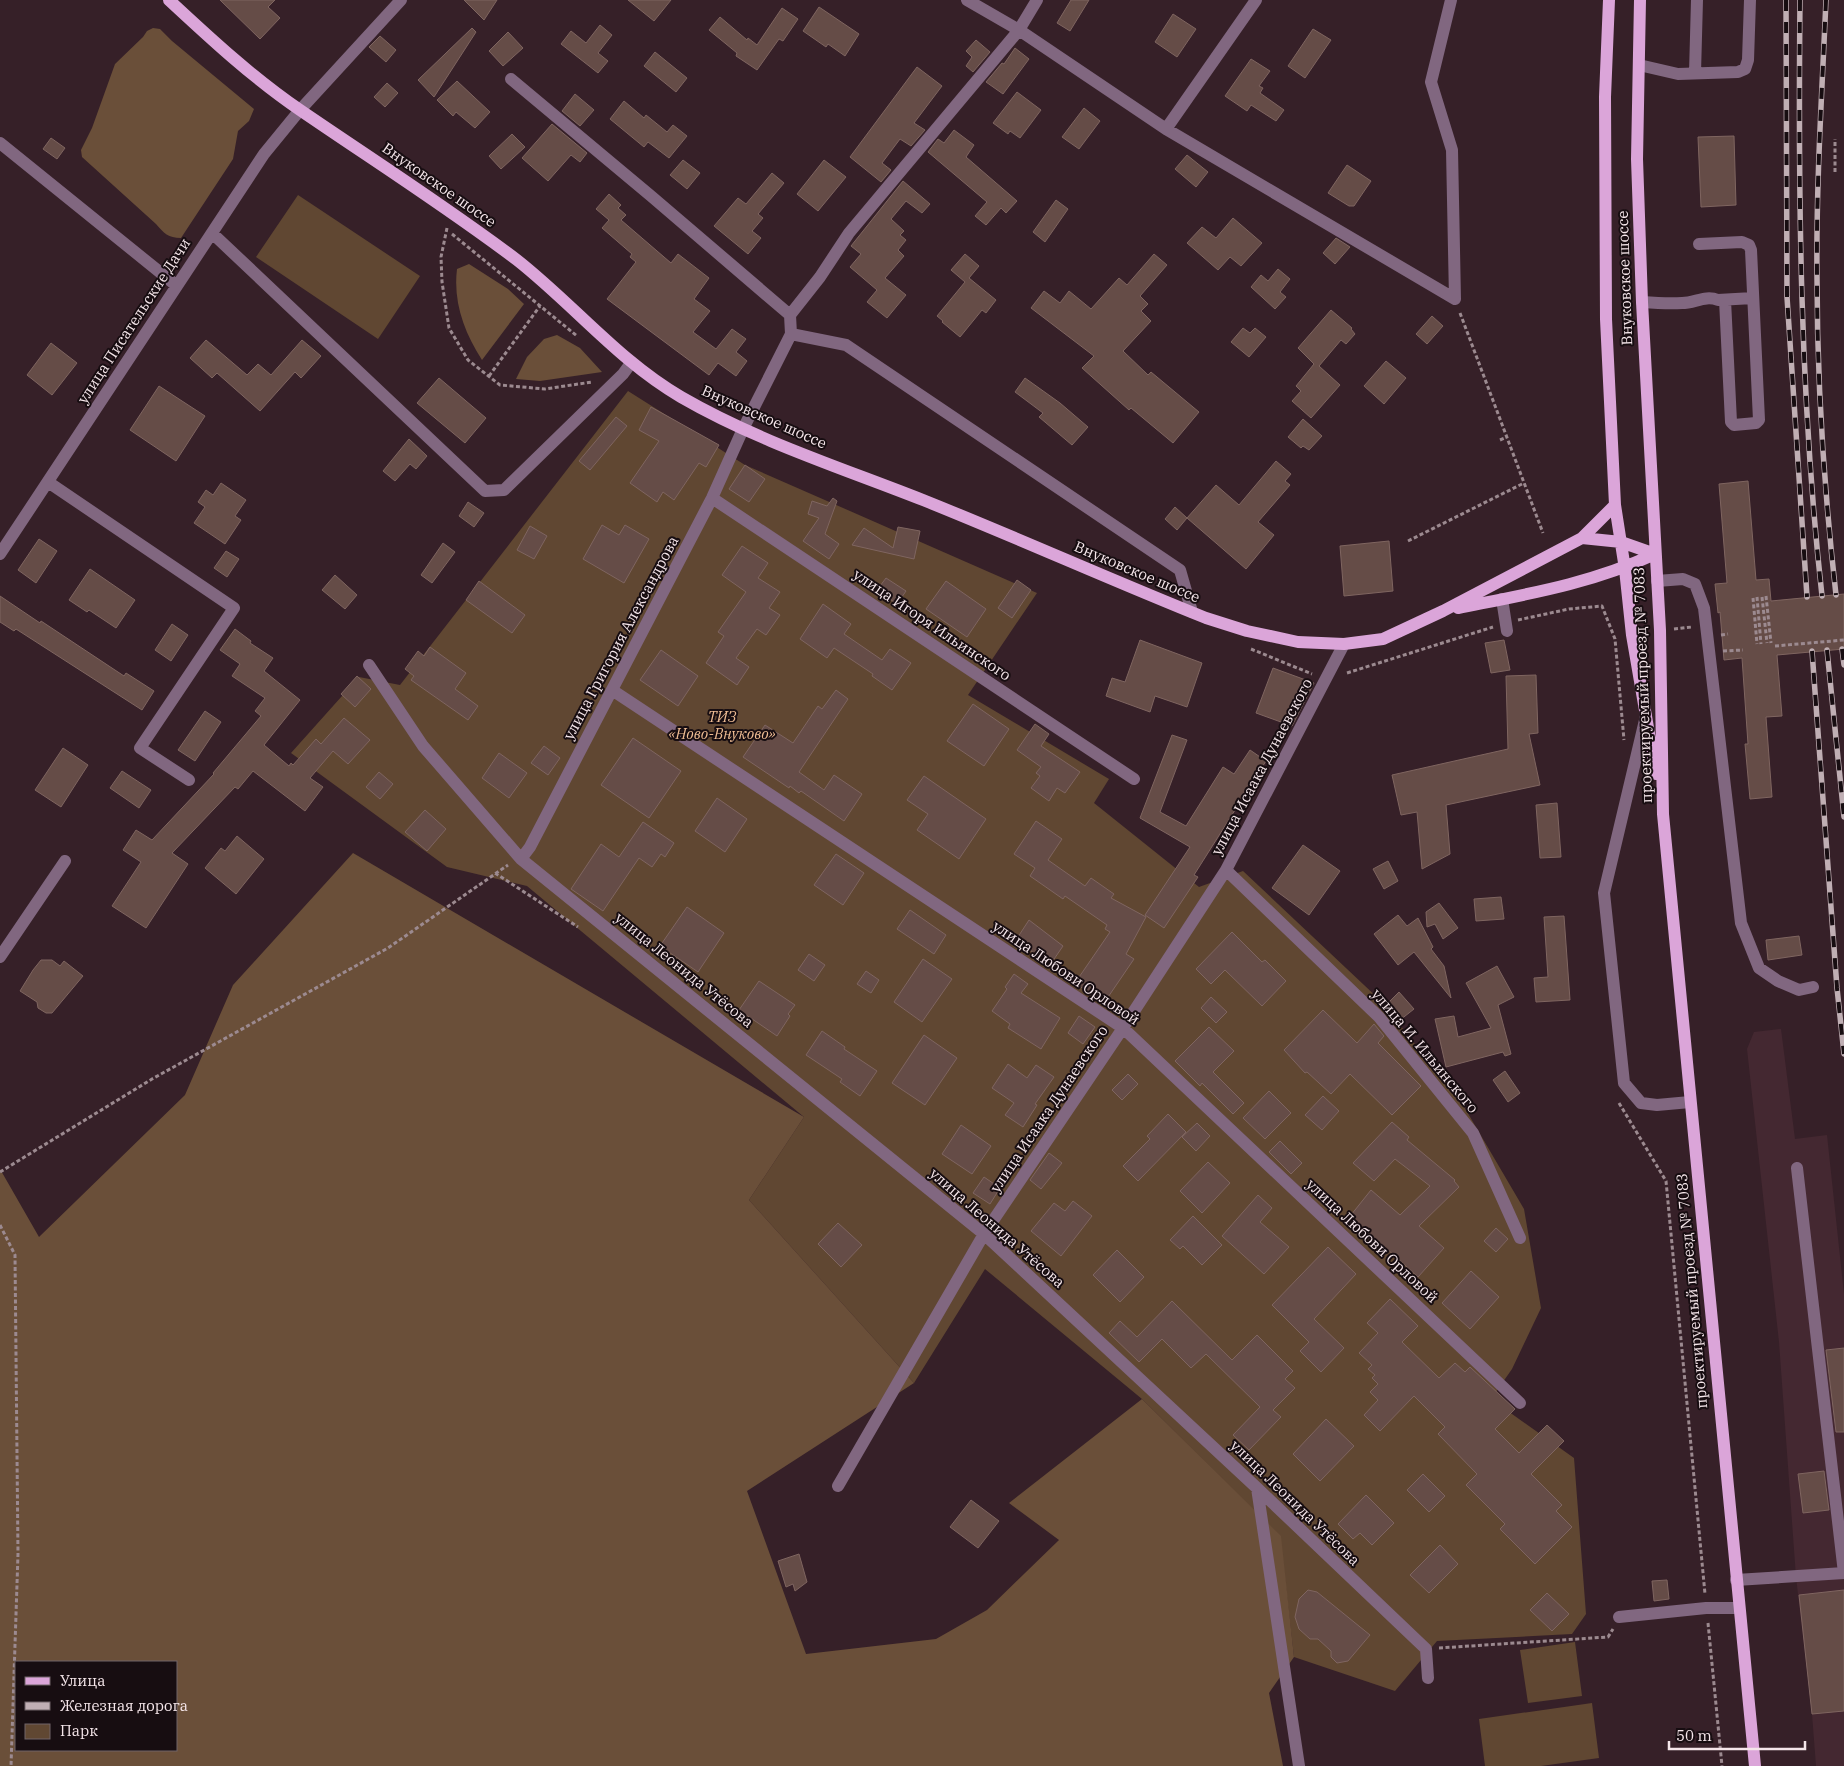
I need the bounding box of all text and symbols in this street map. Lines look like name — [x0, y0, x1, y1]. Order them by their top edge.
street label: Внуковское шоссе — [379, 138, 500, 231]
street label: Внуковское шоссе — [1613, 210, 1636, 346]
street label: улица Писательские Дачи — [73, 234, 194, 407]
street label: Внуковское шоссе — [699, 380, 830, 453]
street label: улица Григория Александрова — [559, 533, 682, 743]
street label: Внуковское шоссе — [1071, 536, 1203, 607]
street label: улица Игоря Ильинского — [850, 565, 1015, 685]
street label: проектируемый проезд № 7083 — [1629, 567, 1656, 803]
street label: улица Исаака Дунаевского — [1207, 675, 1316, 858]
park label: ТИЗ «Ново-Внуково» — [668, 707, 776, 743]
street label: улица Леонида Утёсова — [611, 908, 757, 1031]
street label: улица Любови Орловой — [989, 916, 1144, 1029]
street label: улица И. Ильинского — [1368, 985, 1483, 1117]
street label: улица Исаака Дунаевского — [985, 1022, 1112, 1196]
street label: улица Леонида Утёсова — [926, 1164, 1069, 1292]
street label: проектируемый проезд № 7083 — [1672, 1172, 1711, 1410]
street label: улица Любови Орловой — [1302, 1175, 1442, 1307]
street label: улица Леонида Утёсова — [1227, 1436, 1364, 1570]
legend — [15, 1661, 178, 1751]
text: Улица — [60, 1671, 105, 1690]
text: Железная дорога — [60, 1696, 188, 1715]
scale bar — [1669, 1718, 1805, 1750]
text: Парк — [60, 1721, 98, 1740]
text: 50 m — [1676, 1726, 1712, 1745]

